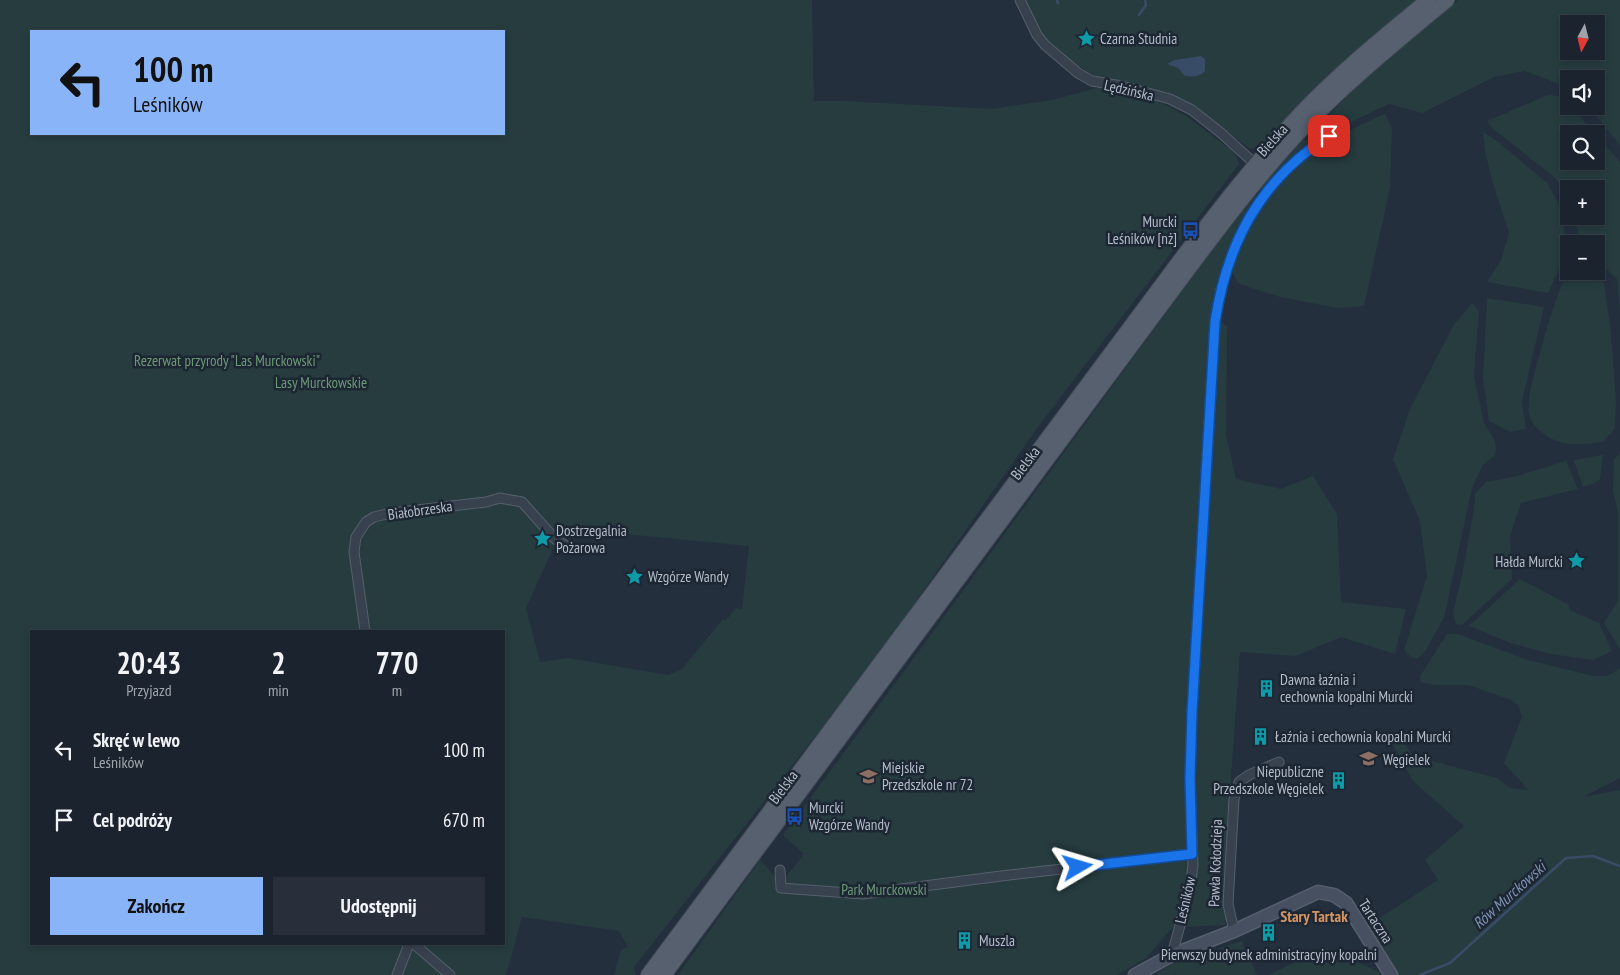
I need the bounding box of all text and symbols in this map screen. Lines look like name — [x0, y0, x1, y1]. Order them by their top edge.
north arrow — [1560, 15, 1605, 60]
map controls — [1560, 15, 1605, 280]
place icon: Czarna Studnia — [1076, 28, 1096, 48]
place label: Czarna Studnia — [1100, 29, 1177, 48]
text: 100 m — [133, 46, 214, 92]
icon: left — [50, 50, 115, 115]
button: sound — [1560, 70, 1605, 115]
street label: Lędzińska — [1102, 75, 1156, 105]
text: Leśników — [133, 90, 203, 118]
pin — [1308, 115, 1350, 157]
street label: Bielska — [1253, 120, 1291, 160]
icon: arrive — [1315, 122, 1343, 150]
button: search — [1560, 125, 1605, 170]
button: + — [1560, 180, 1605, 225]
place label: Murcki Leśników [nż] — [1107, 212, 1177, 248]
bus stop icon: Murcki Leśników [nż] — [1181, 220, 1201, 240]
button: − — [1560, 235, 1605, 280]
park label: Rezerwat przyrody "Las Murckowski" — [134, 351, 320, 370]
park label: Lasy Murckowskie — [275, 373, 367, 392]
street label: Bielska — [1006, 443, 1044, 483]
street label: Białobrzeska — [386, 496, 454, 524]
place label: Dostrzegalnia Pożarowa — [556, 521, 627, 557]
place icon: Dostrzegalnia Pożarowa — [532, 529, 552, 549]
place icon: Hałda Murcki — [1567, 551, 1587, 571]
place label: Hałda Murcki — [1495, 552, 1563, 571]
place icon: Wzgórze Wandy — [624, 566, 644, 586]
place label: Wzgórze Wandy — [648, 567, 729, 586]
text: 20:43 — [117, 643, 181, 682]
text: 2 — [271, 643, 286, 682]
text: 770 — [375, 643, 418, 682]
place label: Dawna łaźnia i cechownia kopalni Murcki — [1280, 670, 1413, 706]
building icon: Dawna łaźnia i cechownia kopalni Murcki — [1256, 678, 1276, 698]
text: Przyjazd — [126, 680, 172, 700]
text: min — [268, 680, 289, 700]
text: m — [392, 680, 402, 700]
building icon: Łaźnia i cechownia kopalni Murcki — [1251, 726, 1271, 746]
place label: Łaźnia i cechownia kopalni Murcki — [1275, 727, 1451, 746]
text: Skręć w lewo — [93, 728, 180, 752]
icon: left — [50, 736, 78, 764]
text: 100 m — [443, 738, 485, 762]
school or university icon: Węgielek — [1359, 749, 1379, 769]
place label: Węgielek — [1383, 750, 1430, 769]
text: Leśników — [93, 752, 144, 772]
place label: Miejskie Przedszkole nr 72 — [882, 758, 973, 794]
place label: Niepubliczne Przedszkole Węgielek — [1213, 762, 1324, 798]
school or university icon: Miejskie Przedszkole nr 72 — [858, 766, 878, 786]
street label: Bielska — [764, 767, 802, 807]
building icon: Niepubliczne Przedszkole Węgielek — [1328, 770, 1348, 790]
place label: Murcki Wzgórze Wandy — [809, 798, 890, 834]
icon: arrive — [50, 806, 78, 834]
bus stop icon: Murcki Wzgórze Wandy — [785, 806, 805, 826]
text: Cel podróży — [93, 808, 172, 832]
text: 670 m — [443, 808, 485, 832]
street label: Pawła Kołodzieja — [1204, 819, 1226, 907]
position arrow — [1051, 840, 1103, 892]
water label: Rów Murckowski — [1469, 855, 1551, 933]
street label: Leśników — [1170, 875, 1200, 925]
button: Zakończ — [50, 877, 263, 935]
button: Udostępnij — [273, 877, 485, 935]
park label: Park Murckowski — [841, 880, 927, 899]
street label: Tartaczna — [1355, 895, 1397, 947]
district label: Stary Tartak — [1280, 906, 1348, 926]
building icon: Pierwszy budynek administracyjny kopalni — [1259, 923, 1279, 943]
building icon: Muszla — [955, 930, 975, 950]
place label: Muszla — [979, 931, 1015, 950]
place label: Pierwszy budynek administracyjny kopalni — [1161, 945, 1377, 964]

